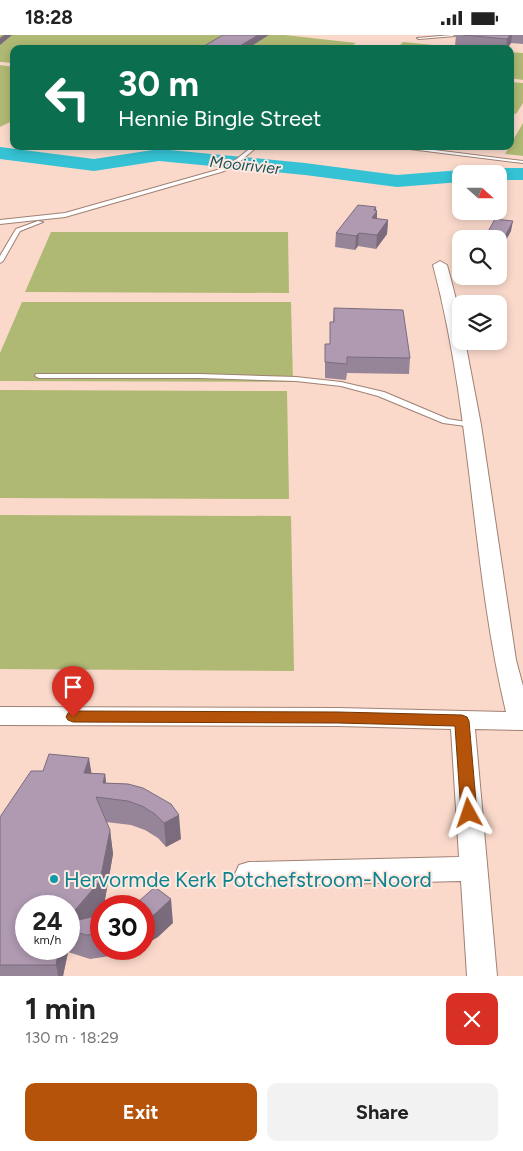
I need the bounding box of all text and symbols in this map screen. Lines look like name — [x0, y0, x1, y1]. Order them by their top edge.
text: 18:28 — [25, 6, 73, 29]
text: 30 m — [118, 63, 199, 105]
icon: left — [35, 65, 100, 130]
text: Hennie Bingle Street — [118, 105, 321, 132]
water label: Mooirivier — [209, 152, 282, 178]
north arrow — [452, 165, 508, 220]
map controls — [452, 165, 507, 350]
button: search — [452, 230, 507, 285]
button: layers — [452, 295, 507, 350]
pin — [52, 666, 94, 717]
icon: arrive — [59, 673, 87, 701]
position arrow — [442, 786, 494, 838]
place label: Hervormde Kerk Potchefstroom-Noord — [64, 867, 432, 892]
marker: Hervormde Kerk Potchefstroom-Noord — [48, 873, 60, 885]
speed limit sign: 30 — [90, 895, 155, 960]
text: 24 — [32, 906, 63, 936]
text: km/h — [34, 933, 61, 947]
text: 1 min — [25, 990, 96, 1027]
button: close — [446, 993, 498, 1045]
text: 130 m · 18:29 — [25, 1028, 119, 1047]
button: Exit — [25, 1083, 257, 1141]
button: Share — [267, 1083, 498, 1141]

